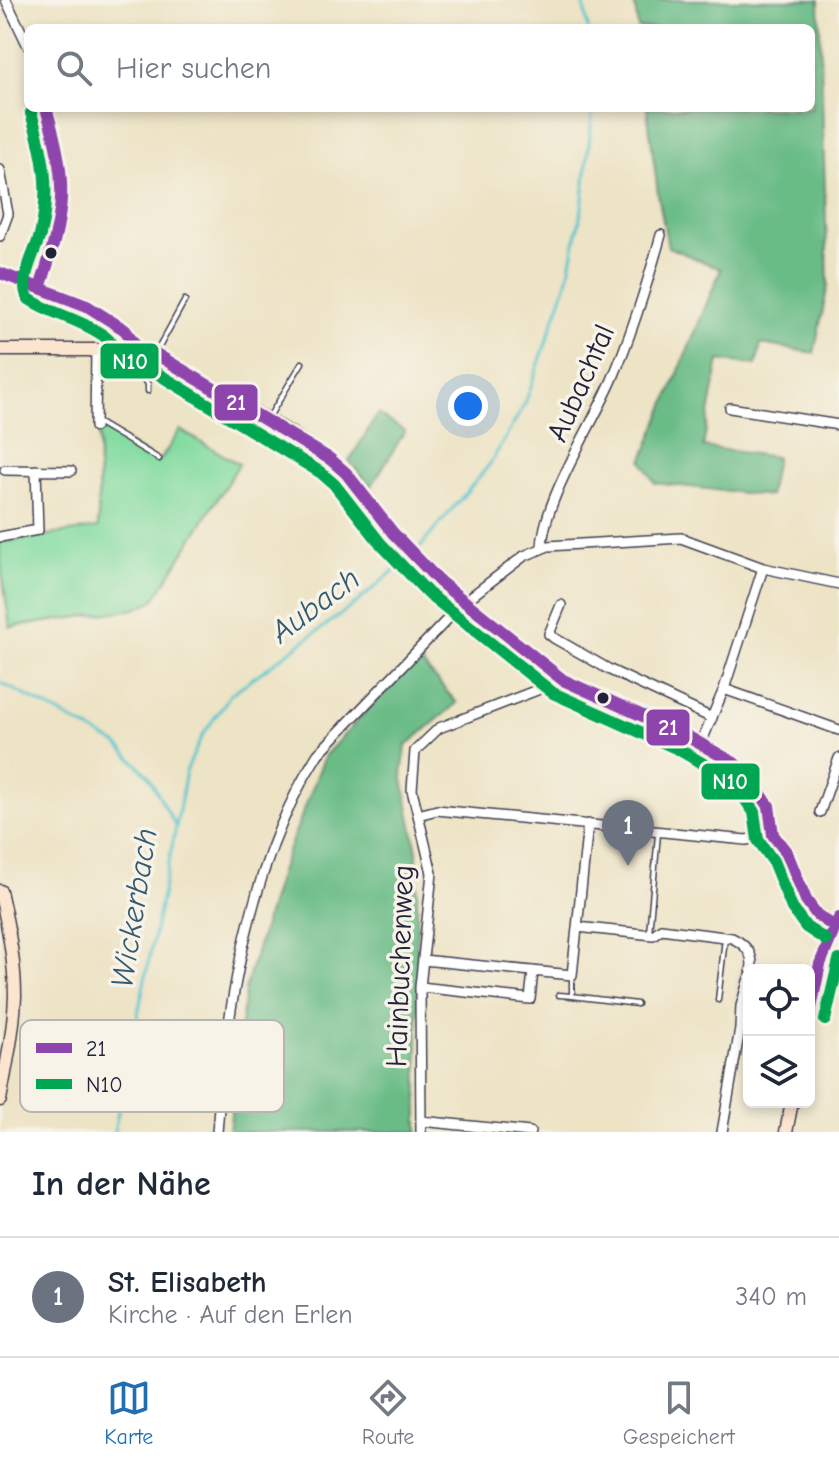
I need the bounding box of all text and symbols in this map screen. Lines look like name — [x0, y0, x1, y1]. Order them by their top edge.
search box — [24, 24, 815, 112]
icon: search — [52, 46, 96, 90]
text: Hier suchen — [116, 51, 271, 86]
unlabelled marker — [43, 245, 59, 261]
street label: Aubachtal — [540, 319, 622, 447]
line badge: N10 — [99, 342, 160, 380]
text: N10 — [112, 349, 148, 375]
line badge: 21 — [213, 383, 259, 422]
your location — [448, 386, 488, 426]
text: 21 — [226, 390, 246, 416]
water label: Aubach — [262, 560, 367, 651]
unlabelled marker — [595, 690, 611, 706]
line badge: 21 — [645, 708, 691, 747]
text: 21 — [658, 715, 678, 741]
line badge: N10 — [700, 762, 761, 801]
text: N10 — [712, 769, 748, 795]
pin: 1 — [602, 800, 654, 866]
water label: Wickerbach — [103, 826, 165, 990]
street label: Hainbuchenweg — [379, 864, 421, 1068]
map controls — [743, 964, 815, 1108]
button: locate — [743, 964, 815, 1036]
legend — [20, 1020, 284, 1112]
text: 21 — [86, 1036, 106, 1062]
button: layers — [743, 1036, 815, 1108]
text: N10 — [86, 1072, 123, 1098]
text: In der Nähe — [32, 1164, 211, 1204]
text: St. Elisabeth — [108, 1265, 267, 1300]
text: 1 — [53, 1282, 63, 1312]
text: 340 m — [735, 1282, 807, 1312]
text: Kirche · Auf den Erlen — [108, 1300, 353, 1330]
tab: Karte — [104, 1376, 153, 1450]
tab: Route — [362, 1376, 414, 1450]
tab: Gespeichert — [623, 1376, 735, 1450]

